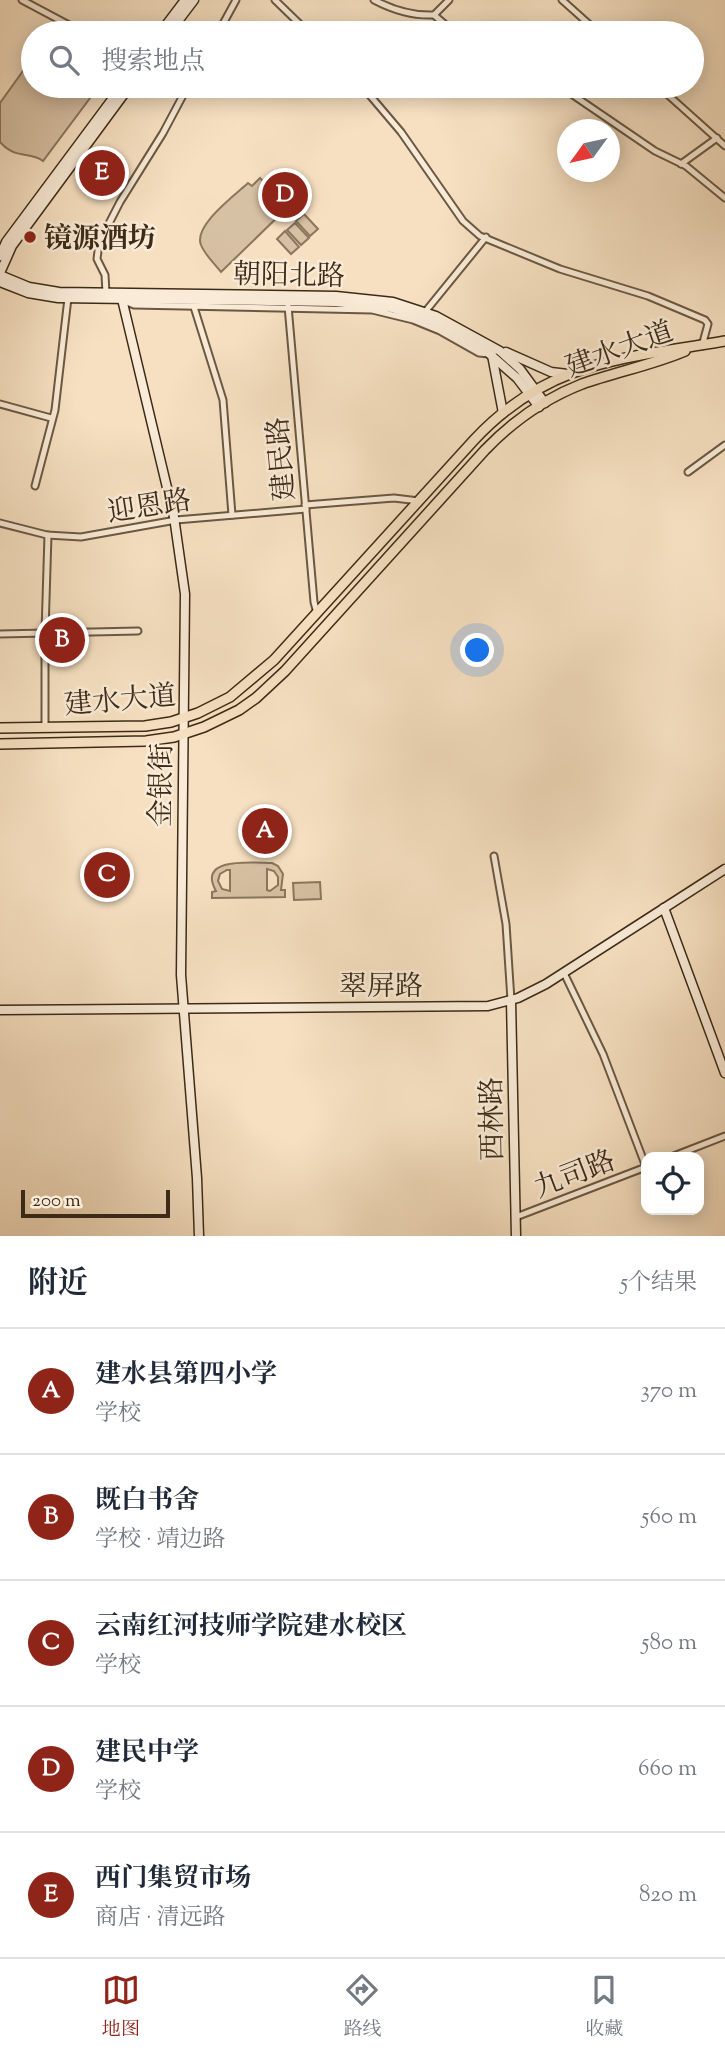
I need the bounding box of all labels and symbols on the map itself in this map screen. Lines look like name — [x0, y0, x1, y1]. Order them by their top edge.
north arrow — [557, 119, 620, 182]
pin: E — [79, 147, 125, 199]
pin: D — [262, 169, 308, 221]
place label: 镜源酒坊 — [44, 220, 156, 260]
marker: 镜源酒坊 — [22, 229, 38, 245]
street label: 朝阳北路 — [233, 256, 345, 298]
street label: 建水大道 — [561, 313, 679, 389]
street label: 建民路 — [259, 415, 307, 502]
street label: 迎恩路 — [105, 482, 194, 534]
pin: B — [39, 614, 85, 666]
your location — [460, 633, 494, 667]
street label: 建水大道 — [63, 677, 178, 727]
street label: 金银街 — [142, 743, 184, 827]
pin: A — [242, 805, 288, 857]
pin: C — [84, 849, 130, 901]
street label: 翠屏路 — [339, 968, 423, 1008]
street label: 西林路 — [473, 1077, 515, 1161]
street label: 九司路 — [529, 1142, 621, 1210]
scale bar — [21, 1187, 170, 1219]

